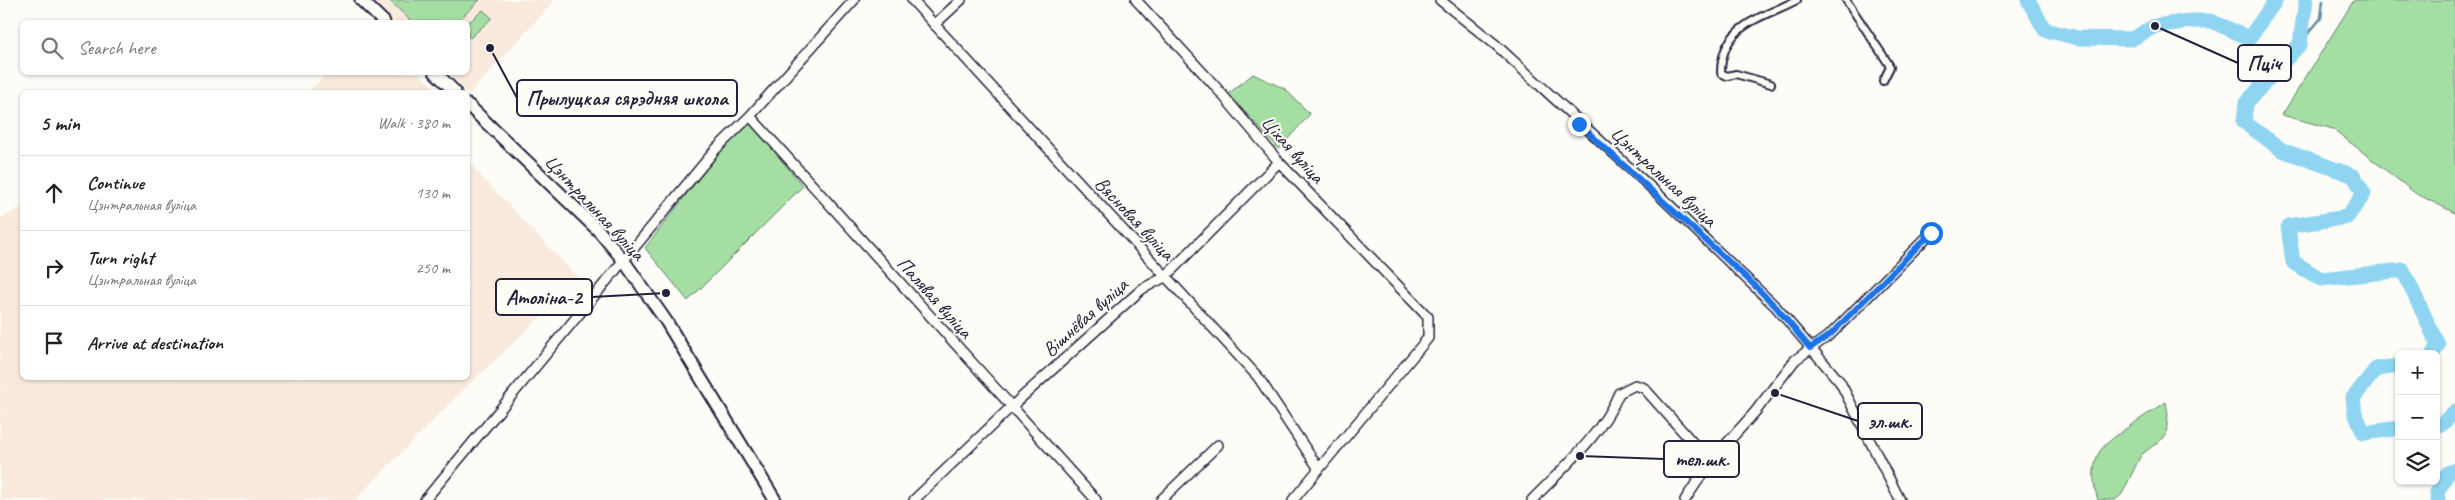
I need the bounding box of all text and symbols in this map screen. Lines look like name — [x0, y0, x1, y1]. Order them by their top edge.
search box — [20, 20, 470, 75]
icon: search — [38, 34, 66, 62]
text: Search here — [78, 36, 155, 60]
callout: Пціч — [2238, 45, 2291, 81]
text: Пціч — [2247, 50, 2283, 76]
callout: Прылуцкая сярэдняя школа — [517, 80, 737, 116]
text: Прылуцкая сярэдняя школа — [526, 85, 729, 111]
text: 5 min — [40, 110, 80, 136]
street label: Ціхая вуліца — [1256, 110, 1331, 190]
text: Walk · 380 m — [378, 113, 450, 133]
route end — [1568, 113, 1591, 136]
street label: Цэнтральная вуліца — [1605, 121, 1723, 233]
street label: Цэнтральная вуліца — [539, 149, 651, 267]
text: Continue — [87, 171, 144, 195]
street label: Вясновая вуліца — [1089, 171, 1181, 266]
icon: ahead — [40, 179, 68, 207]
text: 130 m — [416, 183, 450, 203]
text: Цэнтральная вуліца — [87, 195, 196, 215]
route start — [1920, 222, 1943, 245]
text: Turn right — [87, 246, 154, 270]
street label: Палявая вуліца — [891, 251, 979, 344]
icon: right — [40, 254, 68, 282]
text: 250 m — [416, 258, 450, 278]
text: Цэнтральная вуліца — [87, 270, 196, 290]
street label: Вішнёвая вуліца — [1038, 272, 1134, 362]
callout: Атоліна-2 — [496, 279, 592, 315]
text: Атоліна-2 — [506, 284, 584, 310]
icon: arrive — [40, 329, 68, 357]
text: Arrive at destination — [87, 331, 223, 355]
map controls — [2395, 350, 2440, 485]
button: + — [2395, 350, 2440, 395]
button: − — [2395, 395, 2440, 440]
callout: эл.шк. — [1858, 403, 1922, 439]
text: эл.шк. — [1868, 408, 1913, 434]
button: layers — [2395, 440, 2440, 485]
callout: тел.шк. — [1664, 441, 1739, 477]
text: тел.шк. — [1675, 446, 1730, 472]

